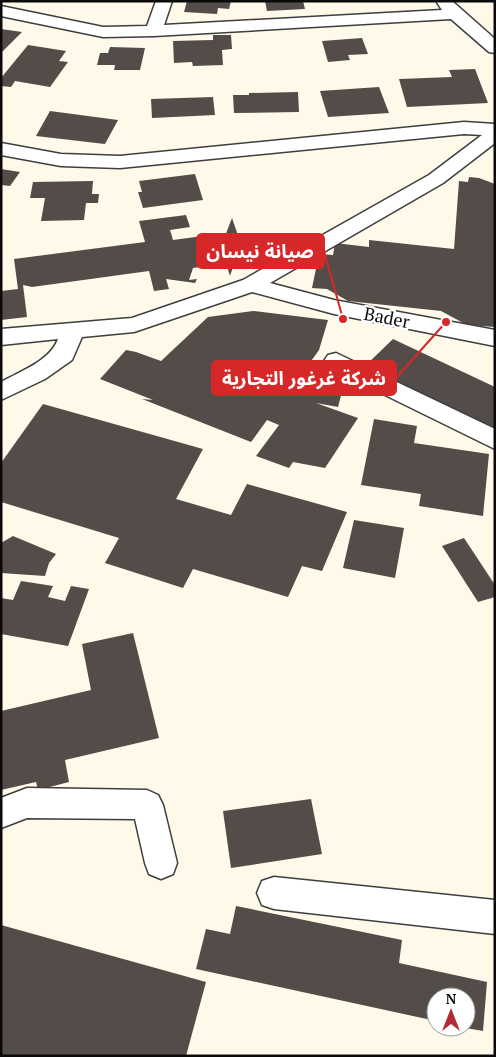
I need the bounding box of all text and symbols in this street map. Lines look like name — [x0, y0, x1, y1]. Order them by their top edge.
callout: صيانة نيسان — [197, 234, 324, 268]
text: صيانة نيسان — [206, 238, 314, 263]
street label: Bader — [362, 301, 412, 333]
callout: شركة غرغور التجارية — [212, 361, 396, 395]
text: شركة غرغور التجارية — [222, 365, 386, 390]
north arrow — [426, 987, 476, 1037]
text: N — [446, 989, 457, 1008]

